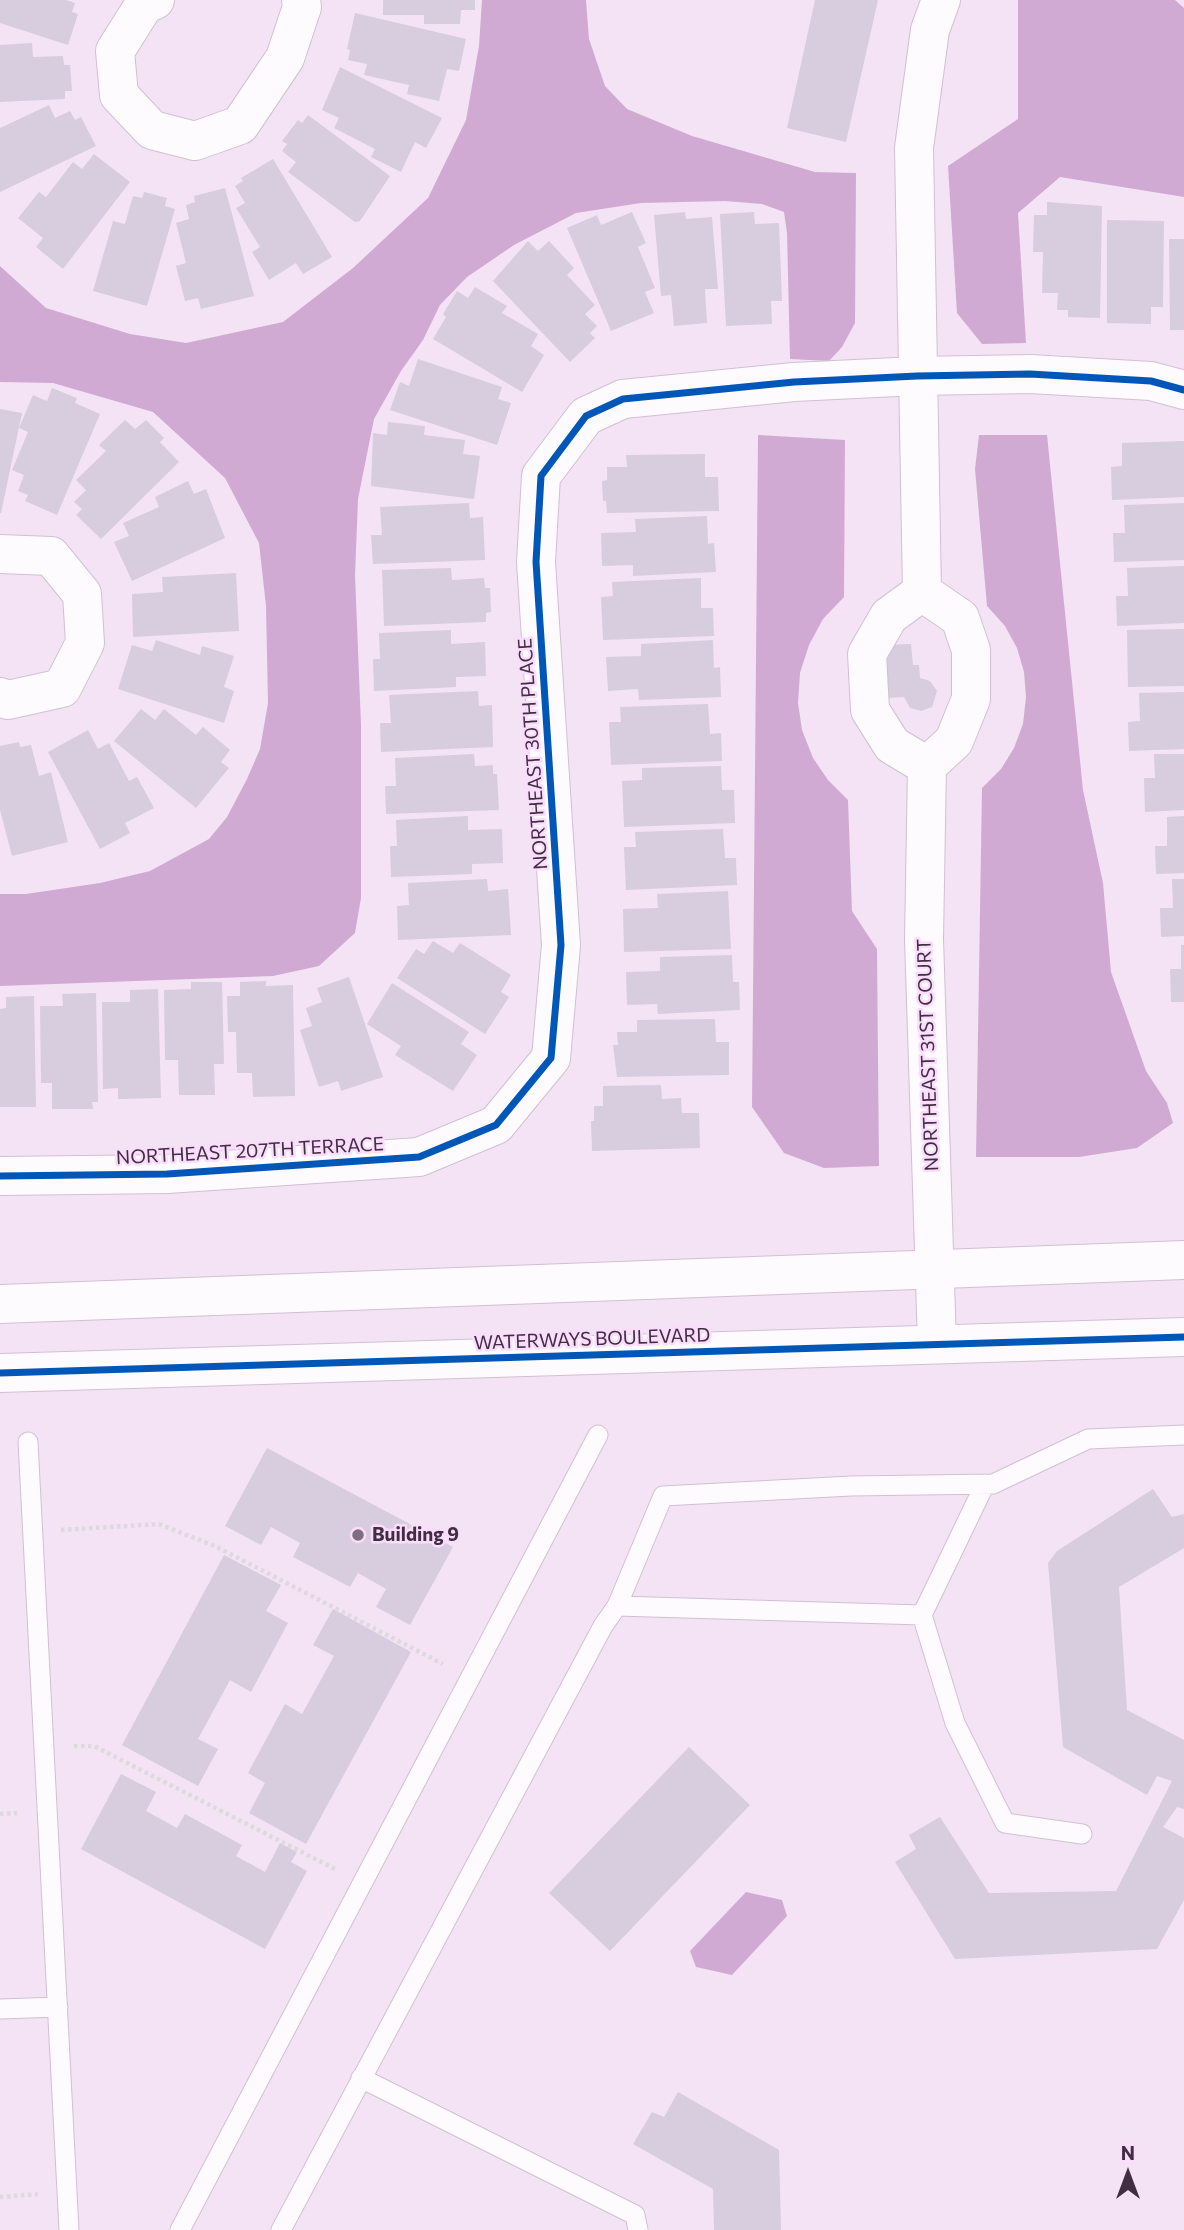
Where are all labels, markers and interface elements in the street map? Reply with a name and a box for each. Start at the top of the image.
street label: NORTHEAST 30TH PLACE [514,637,552,871]
street label: NORTHEAST 31ST COURT [913,938,943,1172]
street label: NORTHEAST 207TH TERRACE [115,1133,385,1169]
street label: WATERWAYS BOULEVARD [473,1323,711,1355]
place label: Building 9 [372,1524,459,1546]
marker: Building 9 [350,1527,366,1543]
north arrow [1093,2139,1163,2209]
text: N [1121,2141,1135,2164]

